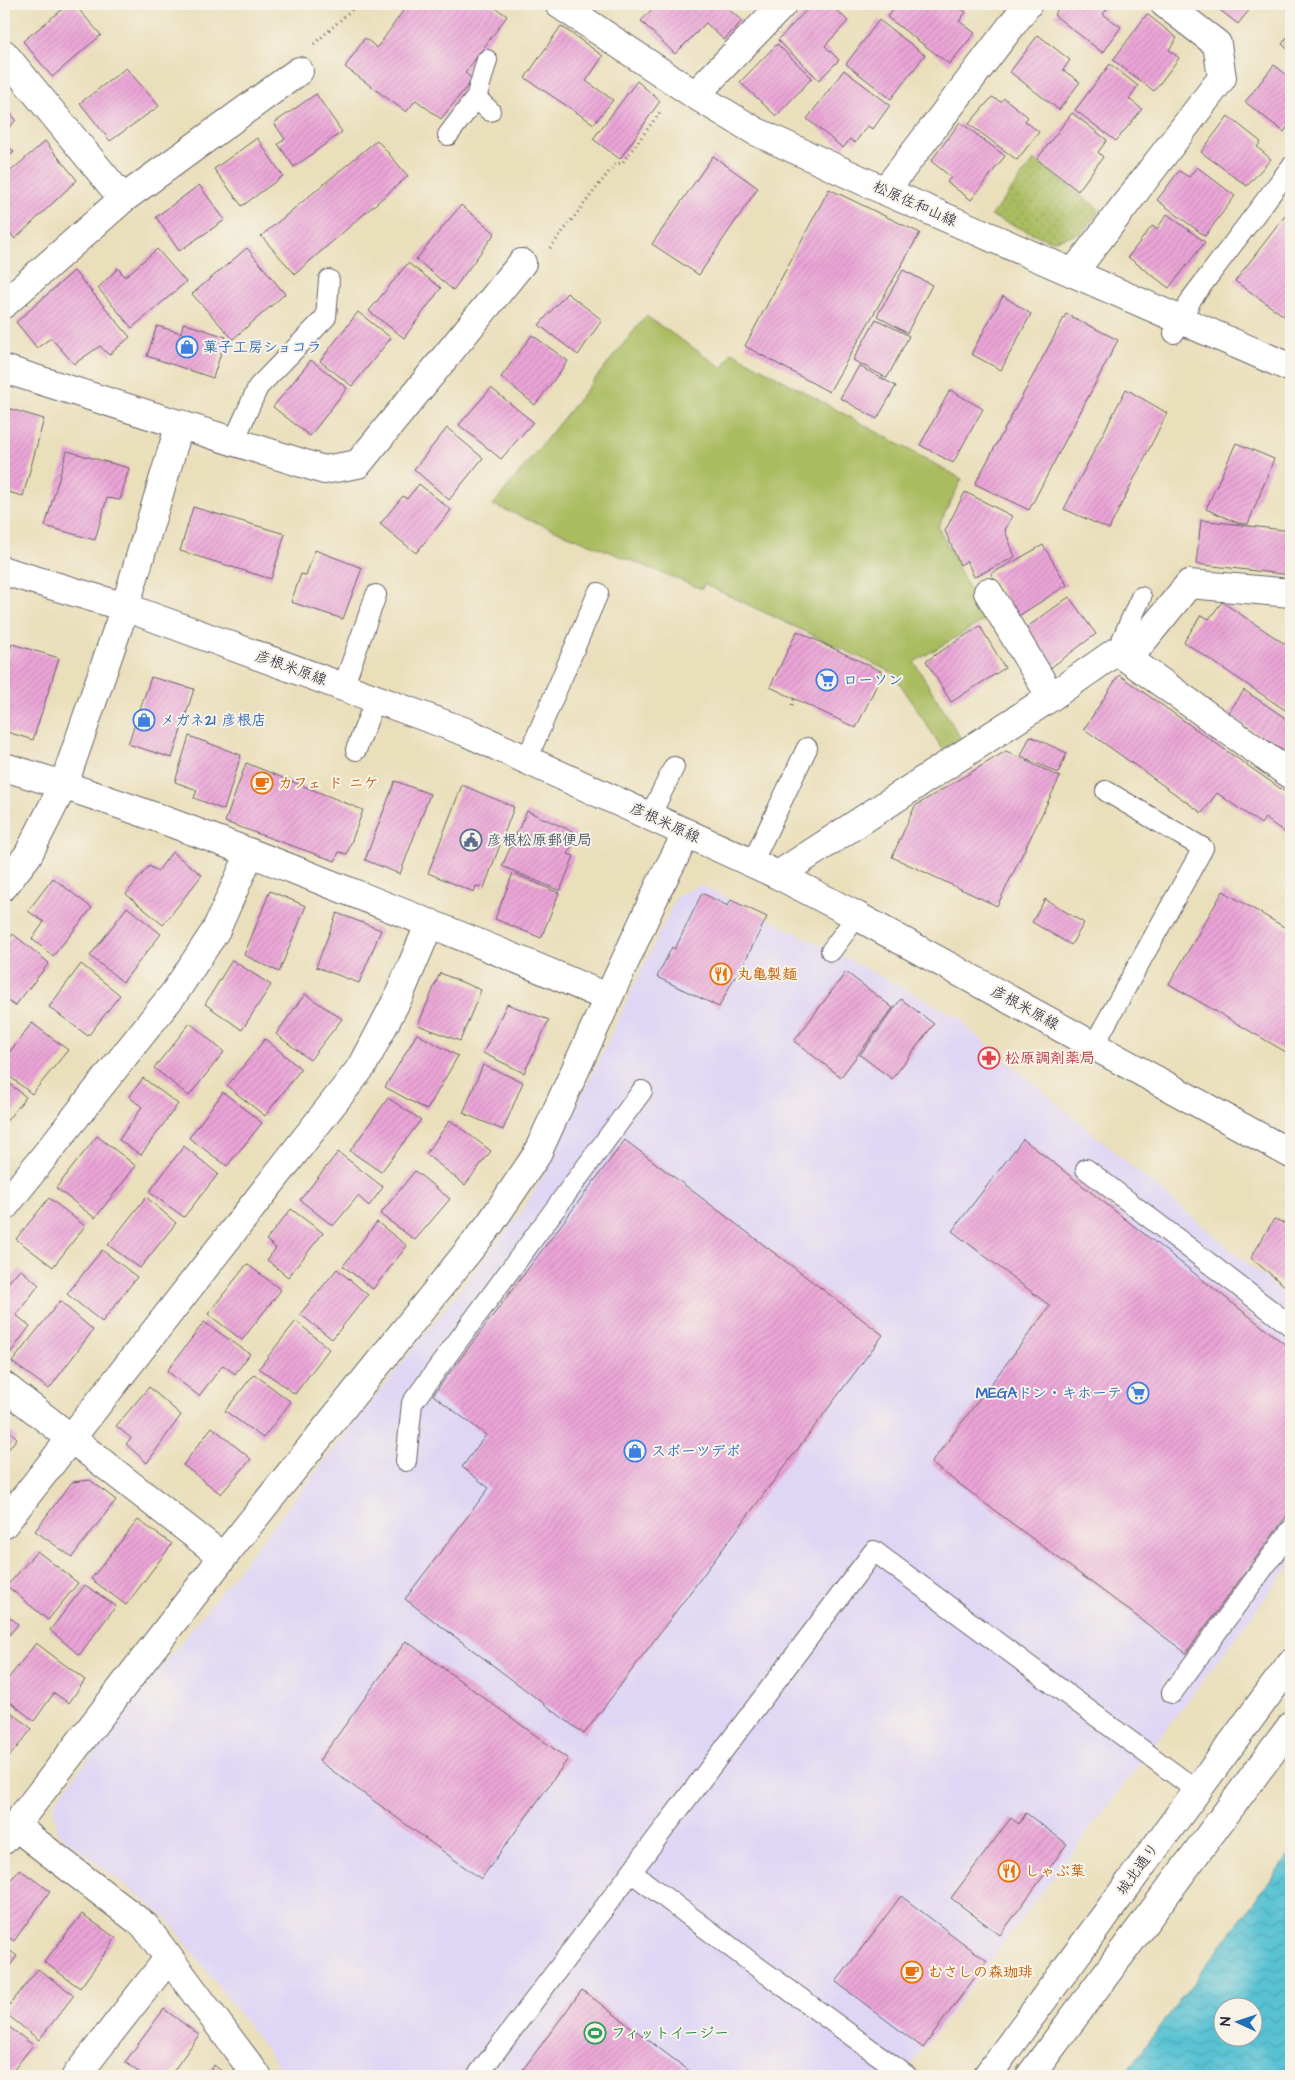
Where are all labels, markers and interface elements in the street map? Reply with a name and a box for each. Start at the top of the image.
street label: 松原佐和山線 [870,176,960,232]
shop icon: 菓子工房ショコラ [175,335,199,359]
place label: 菓子工房ショコラ [203,337,322,358]
street label: 彦根米原線 [252,645,330,691]
supermarket icon: ローソン [815,668,839,692]
place label: ローソン [843,670,903,691]
shop icon: メガネ21 彦根店 [132,708,156,732]
place label: メガネ21 彦根店 [160,710,267,731]
cafe icon: カフェ ド ニケ [250,771,274,795]
place label: カフェ ド ニケ [278,773,379,794]
street label: 彦根米原線 [627,798,703,848]
public building icon: 彦根松原郵便局 [459,828,483,852]
place label: 彦根松原郵便局 [487,830,592,851]
restaurant icon: 丸亀製麺 [709,962,733,986]
place label: 丸亀製麺 [737,964,797,985]
street label: 彦根米原線 [987,981,1063,1035]
pharmacy icon: 松原調剤薬局 [977,1046,1001,1070]
place label: 松原調剤薬局 [1005,1048,1095,1069]
supermarket icon: MEGAドン・キホーテ [1126,1381,1150,1405]
place label: MEGAドン・キホーテ [976,1383,1122,1404]
shop icon: スポーツデポ [623,1439,647,1463]
place label: スポーツデポ [651,1441,741,1462]
street label: 城北通り [1112,1839,1164,1899]
restaurant icon: しゃぶ葉 [997,1859,1021,1883]
place label: しゃぶ葉 [1025,1861,1085,1882]
cafe icon: むさしの森珈琲 [900,1960,924,1984]
place label: むさしの森珈琲 [928,1962,1033,1983]
north arrow [1212,1998,1262,2048]
text: N [1216,2016,1236,2026]
sports icon: フィットイージー [583,2021,607,2045]
place label: フィットイージー [611,2023,729,2044]

